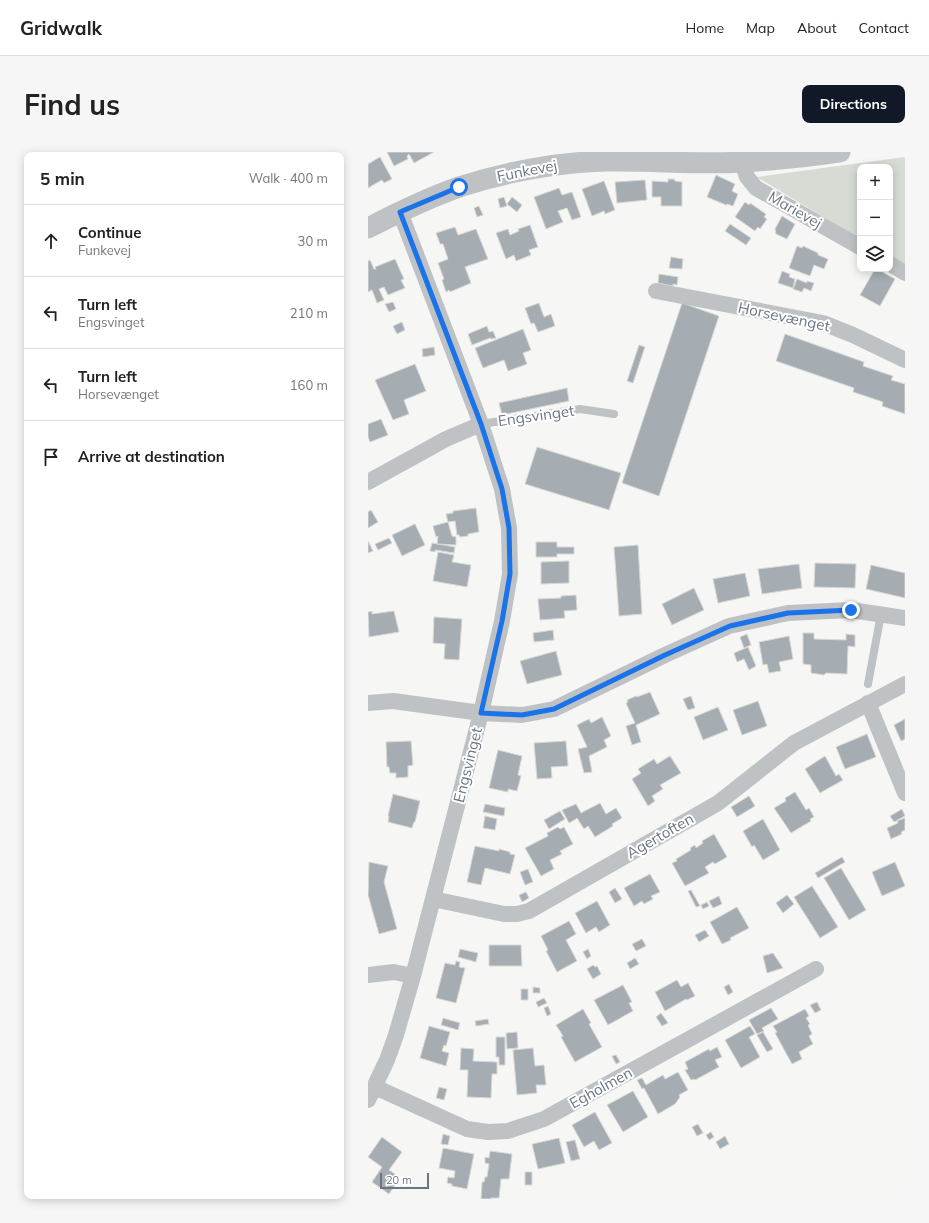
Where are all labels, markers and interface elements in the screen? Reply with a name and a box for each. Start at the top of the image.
text: Gridwalk [20,16,102,40]
text: Home [685,19,724,37]
text: Map [746,19,775,37]
text: About [797,19,837,37]
text: Contact [859,19,909,37]
button: Directions [802,85,905,123]
text: Find us [24,87,120,122]
street label: Funkevej [495,155,559,186]
map controls [857,164,893,272]
button: + [857,164,893,200]
text: 5 min [40,168,85,189]
text: Walk · 400 m [249,170,328,186]
route start [450,178,468,196]
street label: Marievej [765,187,825,232]
button: − [857,200,893,236]
text: Continue [78,223,141,242]
icon: ahead [40,230,62,252]
text: 30 m [298,233,328,249]
button: layers [857,236,893,272]
text: Funkevej [78,242,131,258]
text: Turn left [78,295,137,314]
street label: Horsevænget [737,298,832,335]
icon: left [40,302,62,324]
text: 210 m [290,305,328,321]
text: Engsvinget [78,314,145,330]
text: Turn left [78,367,137,386]
icon: left [40,374,62,396]
text: 160 m [290,377,328,393]
text: Horsevænget [78,386,159,402]
street label: Engsvinget [497,401,575,430]
icon: arrive [40,446,62,468]
text: Arrive at destination [78,447,225,466]
route end [842,601,860,619]
street label: Engsvinget [449,725,486,804]
street label: Agertoften [623,809,697,862]
street label: Egholmen [566,1063,635,1113]
scale bar [380,1171,429,1190]
text: 20 m [386,1173,412,1187]

